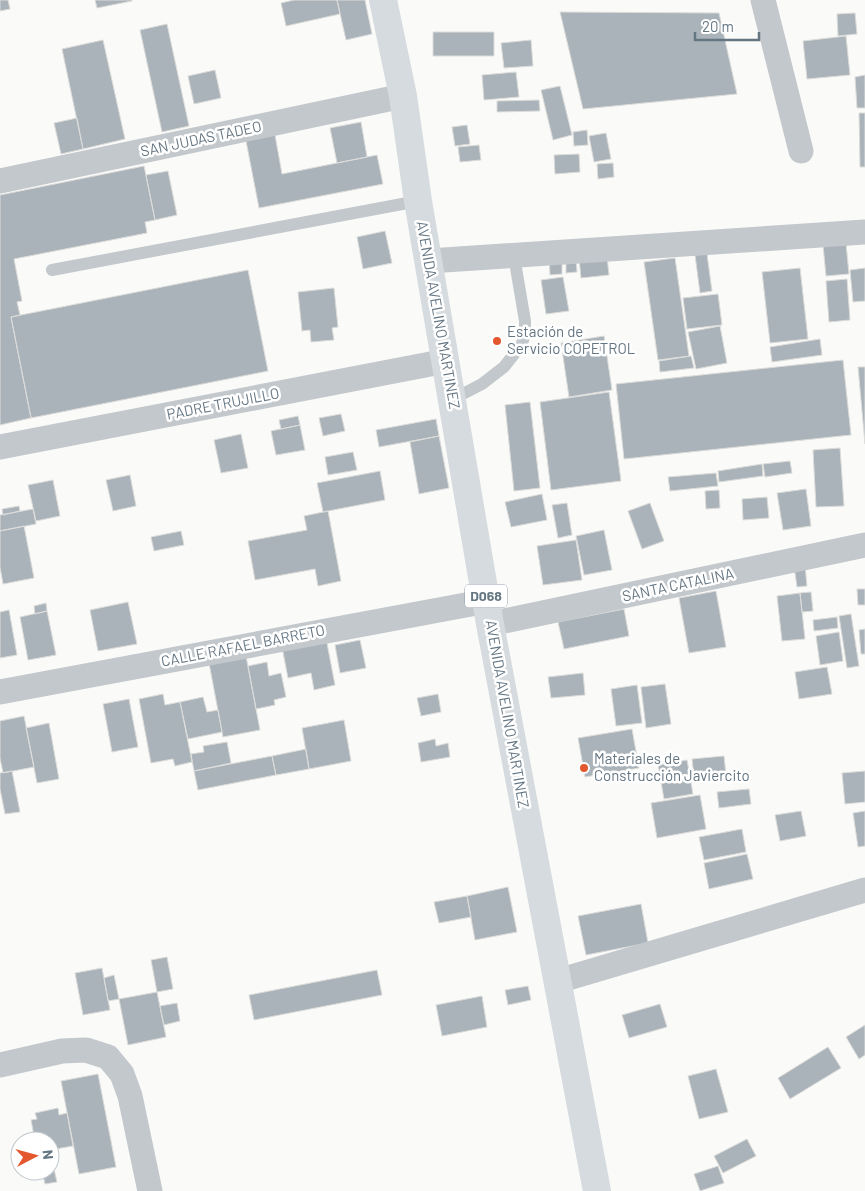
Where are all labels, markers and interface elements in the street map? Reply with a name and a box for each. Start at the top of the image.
scale bar [695,10,759,42]
text: 20 m [702,17,734,35]
street label: SAN JUDAS TADEO [139,116,263,160]
street label: AVENIDA AVELINO MARTINEZ [414,219,464,410]
place label: Estación de Servicio COPETROL [507,322,635,357]
marker: Estación de Servicio COPETROL [491,335,503,347]
street label: PADRE TRUJILLO [165,383,281,423]
street label: SANTA CATALINA [620,563,735,605]
road number: D068 [465,584,507,608]
street label: AVENIDA AVELINO MARTINEZ [483,618,533,809]
street label: CALLE RAFAEL BARRETO [159,620,326,670]
place label: Materiales de Construcción Javiercito [594,749,750,784]
marker: Materiales de Construcción Javiercito [578,762,590,774]
north arrow [10,1131,60,1181]
text: N [39,1149,57,1160]

